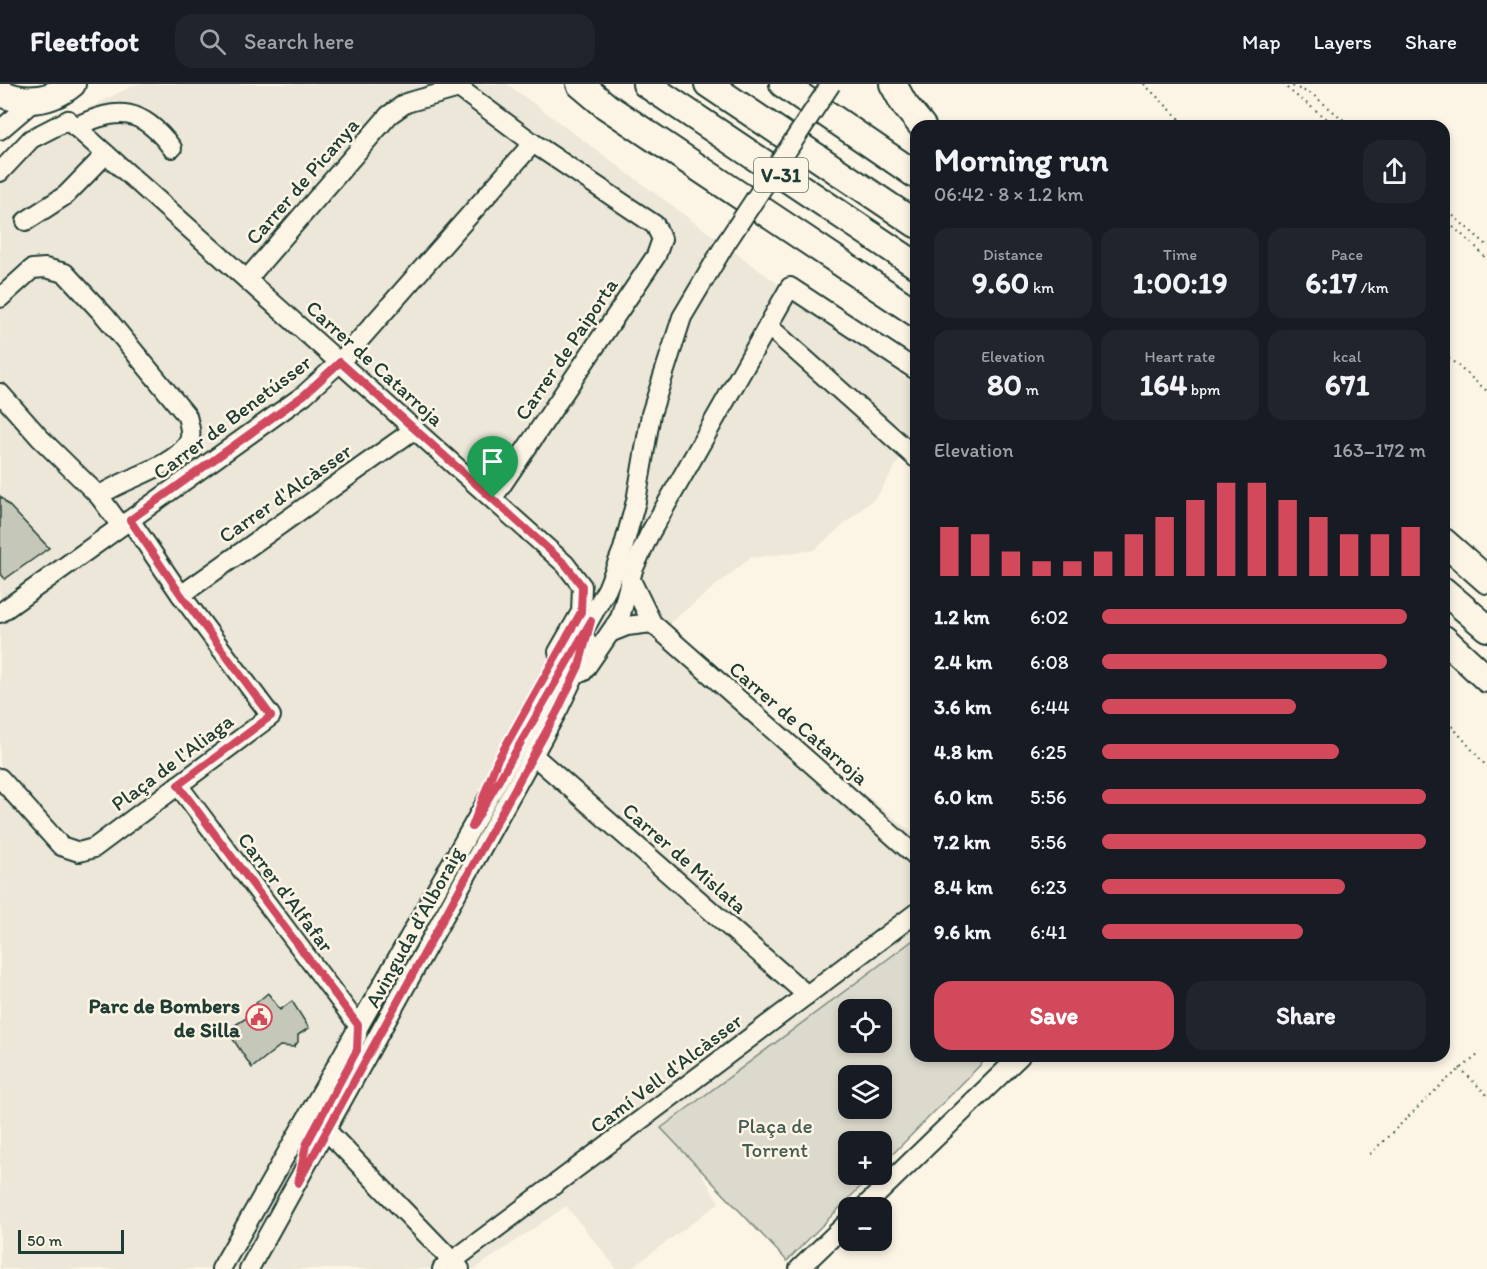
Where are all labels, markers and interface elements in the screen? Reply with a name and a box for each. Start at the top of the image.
search box [175,14,595,68]
text: Fleetfoot [30,24,139,58]
icon: search [196,25,229,58]
text: Search here [244,28,354,55]
text: Map [1242,29,1281,54]
text: Layers [1314,29,1372,54]
text: Share [1405,29,1457,54]
street label: Carrer de Picanya [240,112,364,250]
text: Morning run [934,140,1109,179]
button: share [1363,140,1426,203]
road number: V-31 [754,158,808,192]
text: 06:42 · 8 × 1.2 km [934,182,1084,206]
text: Distance [983,245,1043,264]
text: Time [1163,245,1197,264]
text: Pace [1331,245,1363,264]
text: 9.60 [972,264,1029,301]
text: 1:00:19 [1132,264,1228,301]
text: 6:17 [1305,264,1357,301]
street label: Carrer de Paiporta [509,273,623,425]
text: km [1029,278,1054,297]
text: /km [1357,278,1389,297]
street label: Carrer de Catarroja [301,295,449,431]
text: Elevation [981,347,1045,366]
text: Heart rate [1145,347,1215,366]
text: kcal [1333,347,1361,366]
street label: Carrer de Benetússer [148,349,317,485]
text: 80 [987,366,1022,403]
text: 164 [1139,366,1187,403]
text: 671 [1325,366,1369,403]
text: m [1022,380,1039,399]
text: bpm [1187,380,1221,399]
pin [467,436,518,498]
street label: Carrer d'Alcàsser [214,438,357,548]
text: Elevation [934,438,1013,462]
text: 163–172 m [1333,438,1426,462]
icon: arrive [476,445,509,478]
text: 1.2 km [934,605,990,629]
text: 6:02 [1030,605,1068,629]
text: 2.4 km [934,650,992,674]
text: 6:08 [1030,650,1069,674]
street label: Carrer de Catarroja [724,656,874,790]
text: 3.6 km [934,695,991,719]
text: 6:44 [1030,695,1070,719]
street label: Plaça de l'Aliaga [106,708,238,816]
text: 4.8 km [934,740,993,764]
text: 6:25 [1030,740,1067,764]
text: 6.0 km [934,785,993,809]
text: 5:56 [1030,785,1066,809]
street label: Carrer de Mislata [618,797,752,919]
street label: Carrer d'Alfafar [233,827,339,957]
text: 7.2 km [934,830,990,854]
text: 5:56 [1030,830,1066,854]
street label: Avinguda d’Alboraig [360,842,469,1012]
text: 8.4 km [934,875,993,899]
text: 6:23 [1030,875,1067,899]
text: 9.6 km [934,920,991,944]
text: 6:41 [1030,920,1067,944]
button: Save [934,981,1174,1050]
button: Share [1186,981,1426,1050]
place label: Parc de Bombers de Silla [88,993,241,1042]
map controls [838,999,892,1251]
button: locate [838,999,892,1053]
public building icon: Parc de Bombers de Silla [244,1002,274,1032]
street label: Camí Vell d'Alcàsser [585,1007,747,1138]
button: layers [838,1065,892,1119]
park label: Plaça de Torrent [737,1113,813,1162]
button: + [838,1131,892,1185]
button: − [838,1197,892,1251]
scale bar [18,1227,124,1254]
text: 50 m [27,1231,62,1250]

